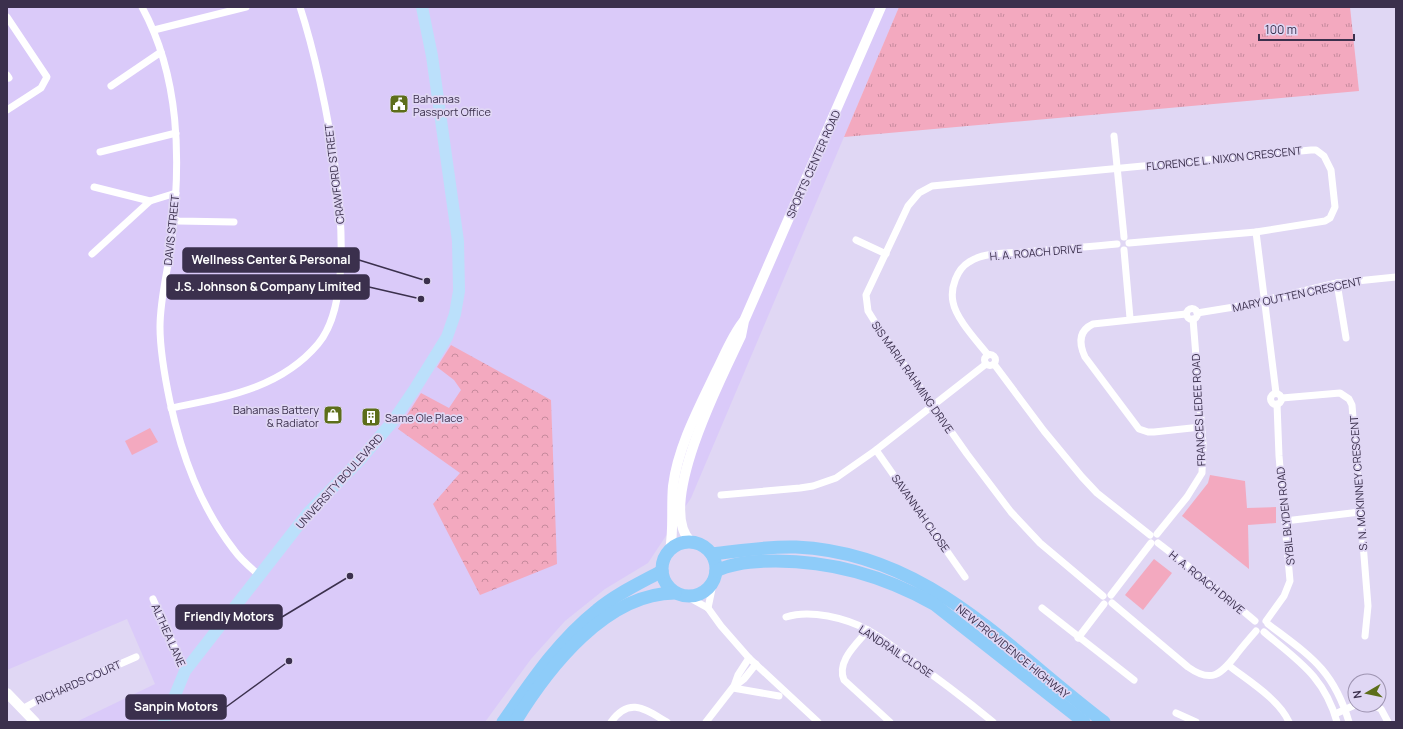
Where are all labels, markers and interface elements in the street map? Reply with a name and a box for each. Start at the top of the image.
scale bar [1259,16,1354,42]
text: 100 m [1265,21,1297,38]
place label: Bahamas Passport Office [413,91,492,119]
public building icon: Bahamas Passport Office [388,93,410,115]
street label: SPORTS CENTER ROAD [782,108,844,220]
street label: CRAWFORD STREET [320,123,348,225]
street label: FLORENCE L. NIXON CRESCENT [1145,142,1303,174]
street label: DAVIS STREET [160,194,182,266]
street label: H. A. ROACH DRIVE [989,240,1083,264]
callout: Wellness Center & Personal [183,248,359,272]
text: Wellness Center & Personal [191,251,351,268]
street label: MARY OUTTEN CRESCENT [1231,273,1364,315]
callout: J.S. Johnson & Company Limited [167,275,369,299]
text: J.S. Johnson & Company Limited [175,278,361,295]
street label: SIS MARIA RAHMING DRIVE [868,318,958,436]
street label: FRANCES LEDEE ROAD [1188,353,1208,467]
place label: Bahamas Battery & Radiator [233,402,319,430]
shop icon: Bahamas Battery & Radiator [322,404,344,426]
building icon: Same Ole Place [360,406,382,428]
place label: Same Ole Place [385,410,463,425]
street label: S. N. MCKINNEY CRESCENT [1346,415,1370,551]
street label: UNIVERSITY BOULEVARD [292,430,386,532]
street label: SYBIL BLYDEN ROAD [1272,466,1298,566]
street label: SAVANNAH CLOSE [889,471,953,555]
street label: H. A. ROACH DRIVE [1166,547,1248,617]
street label: ALTHEA LANE [148,601,190,669]
street label: NEW PROVIDENCE HIGHWAY [953,601,1073,702]
callout: Friendly Motors [176,605,282,629]
text: Friendly Motors [184,608,274,625]
street label: LANDRAIL CLOSE [856,621,936,681]
street label: RICHARDS COURT [33,656,124,708]
north arrow [1347,673,1387,713]
text: N [1349,689,1365,700]
callout: Sanpin Motors [126,695,226,719]
text: Sanpin Motors [134,698,218,715]

